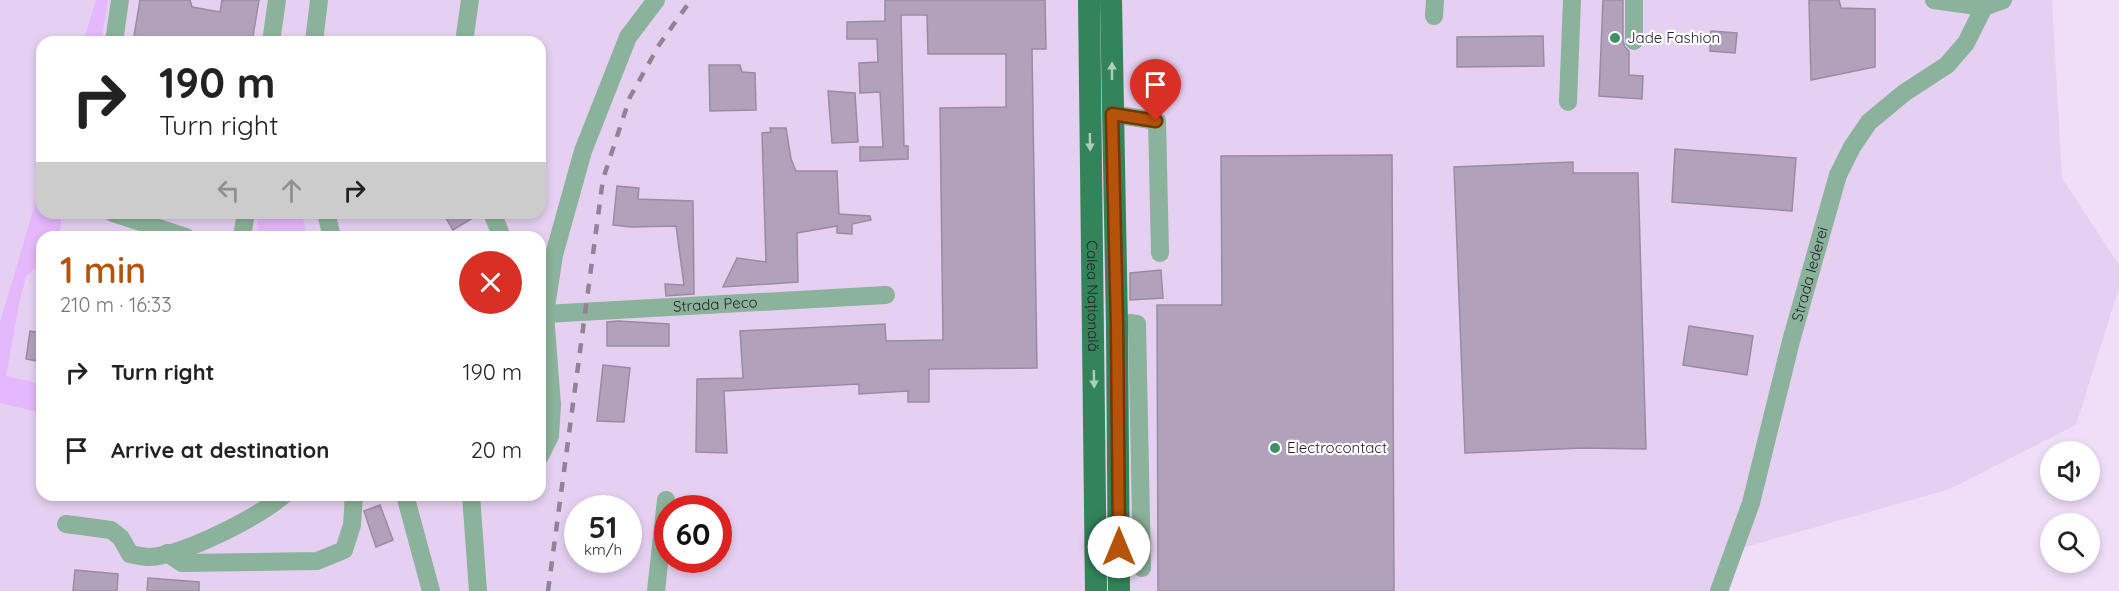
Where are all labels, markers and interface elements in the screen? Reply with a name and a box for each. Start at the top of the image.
place label: Jade Fashion [1627,28,1720,47]
marker: Jade Fashion [1608,31,1622,45]
text: 190 m [159,56,275,109]
pin [1130,59,1181,121]
icon: right [60,60,138,138]
one-way arrow [1107,61,1117,80]
icon: arrive [1139,68,1172,101]
text: Turn right [159,108,278,142]
one-way arrow [1086,133,1095,152]
icon: left [212,174,245,207]
icon: ahead [275,174,308,207]
icon: right [338,174,371,207]
street label: Strada Iederei [1787,224,1832,323]
street label: Calea Națională [1083,240,1103,352]
text: 1 min [60,247,146,292]
button: close [459,251,522,314]
text: 210 m · 16:33 [60,292,172,317]
street label: Strada Peco [672,292,758,316]
icon: right [60,356,93,389]
text: Turn right [111,358,215,386]
text: 190 m [462,358,522,386]
one-way arrow [1089,370,1099,389]
icon: arrive [60,434,93,467]
text: Arrive at destination [111,436,329,464]
text: 20 m [471,436,522,464]
place label: Electrocontact [1287,438,1387,457]
marker: Electrocontact [1268,441,1282,455]
map controls [2040,441,2100,573]
button: sound [2040,441,2100,501]
speed limit sign: 60 [654,495,732,573]
text: 51 [589,508,617,546]
button: search [2040,513,2100,573]
position arrow [1087,515,1151,579]
text: km/h [584,540,622,559]

